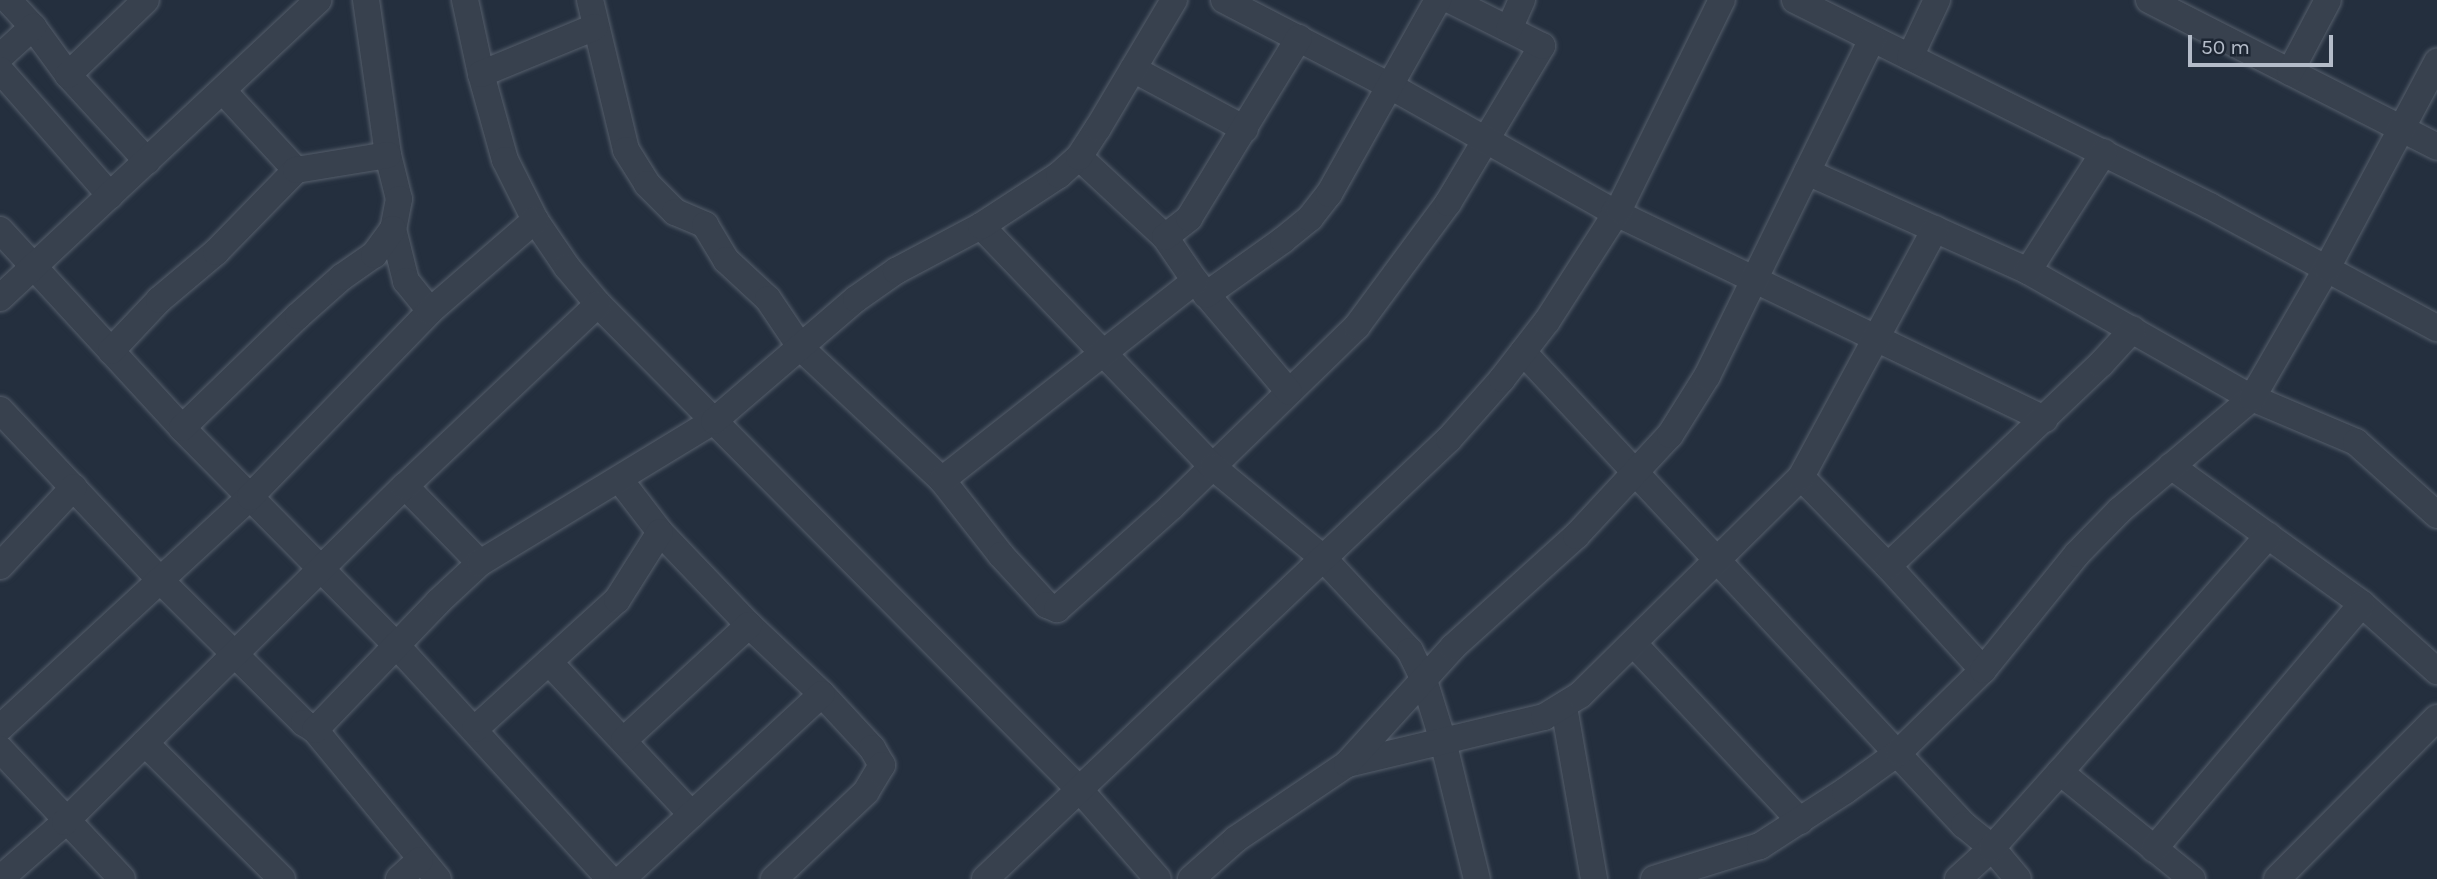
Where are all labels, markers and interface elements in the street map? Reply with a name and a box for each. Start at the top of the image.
scale bar [2192,21,2337,65]
text: 50 m [2201,35,2250,59]

